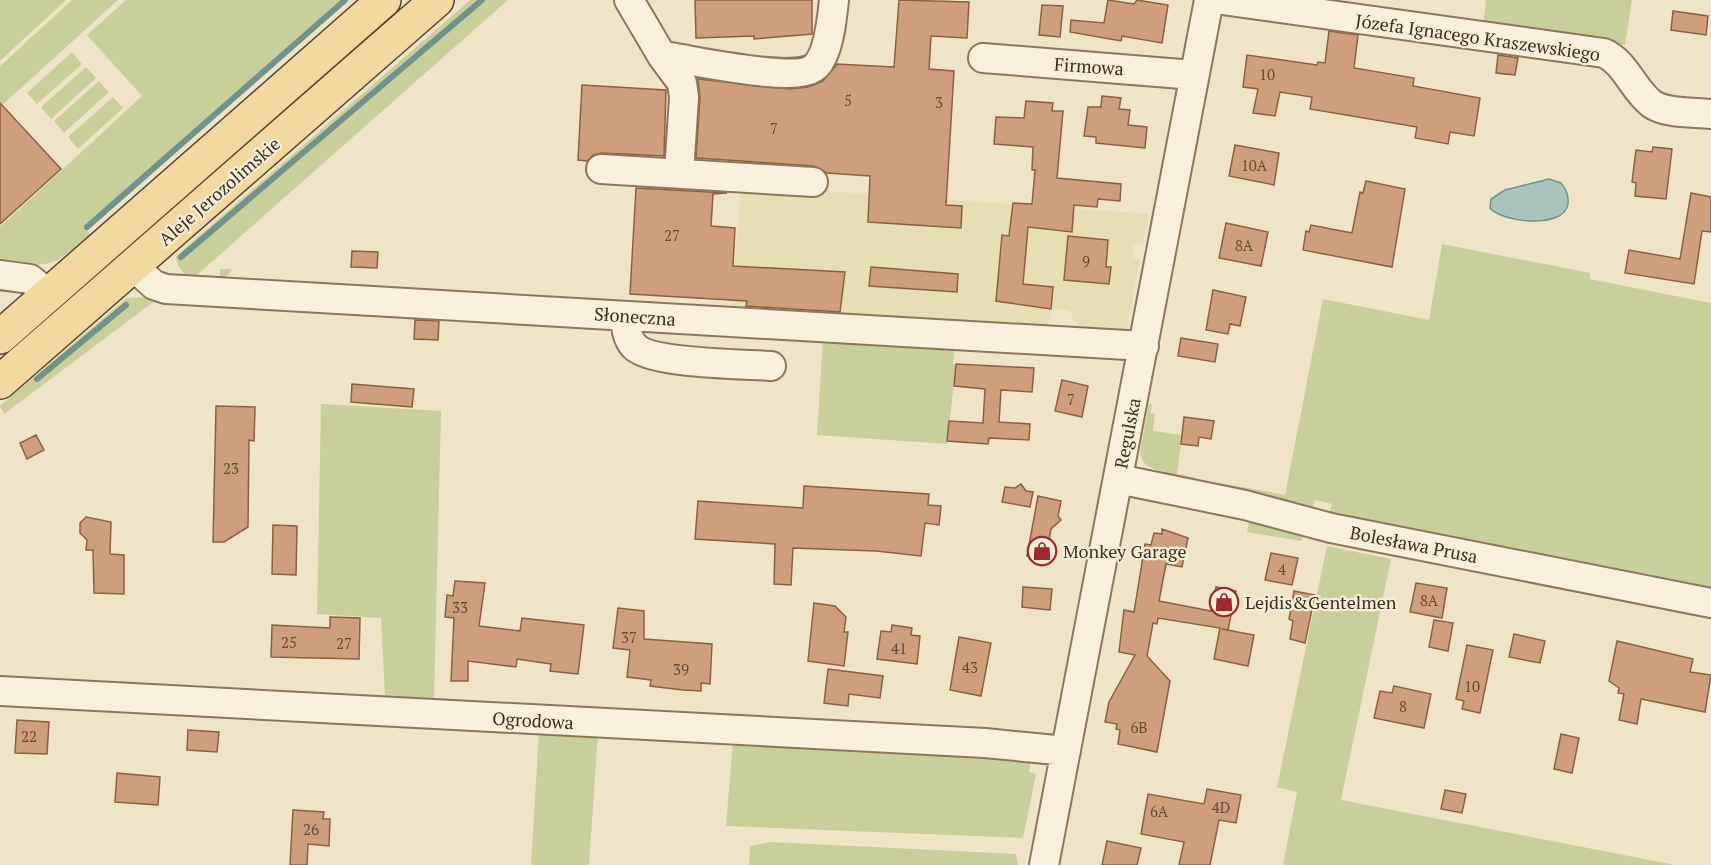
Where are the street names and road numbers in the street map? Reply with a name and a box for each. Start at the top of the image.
street label: Józefa Ignacego Kraszewskiego [1354,8,1602,66]
street label: Firmowa [1053,52,1125,80]
street label: Aleje Jerozolimskie [153,132,285,250]
street label: Słoneczna [593,301,677,331]
street label: Regulska [1108,396,1146,470]
street label: Bolesława Prusa [1348,520,1480,568]
street label: Ogrodowa [492,706,574,734]

